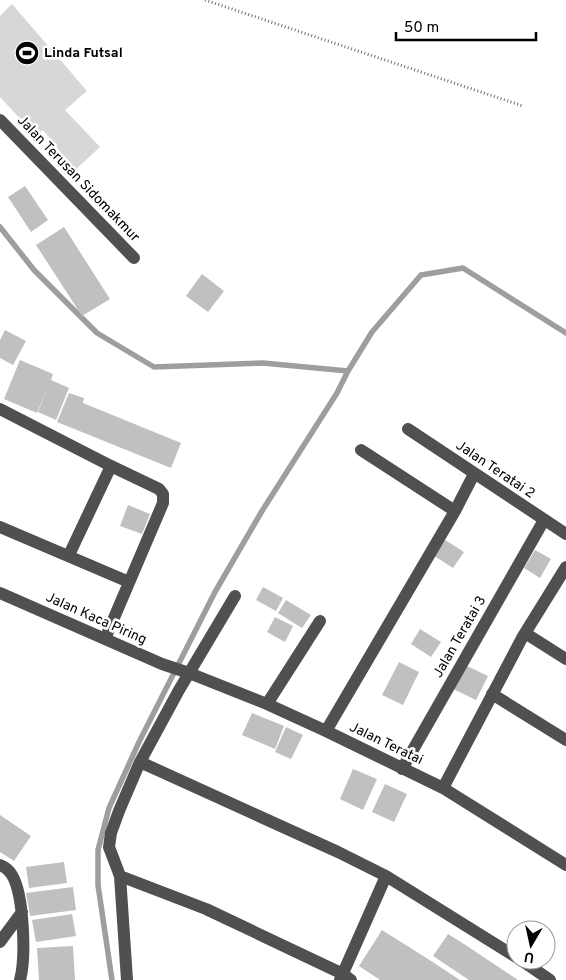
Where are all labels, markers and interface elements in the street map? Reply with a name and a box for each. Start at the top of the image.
scale bar [396,10,536,42]
text: 50 m [404,19,439,38]
sports icon: Linda Futsal [14,40,40,66]
place label: Linda Futsal [44,45,123,62]
street label: Jalan Terusan Sidomakmur [13,112,143,246]
street label: Jalan Teratai 2 [452,437,538,503]
street label: Jalan Kaca Piring [43,589,149,649]
street label: Jalan Teratai 3 [430,593,490,681]
street label: Jalan Teratai [346,719,426,769]
north arrow [506,920,556,970]
text: U [523,947,535,966]

